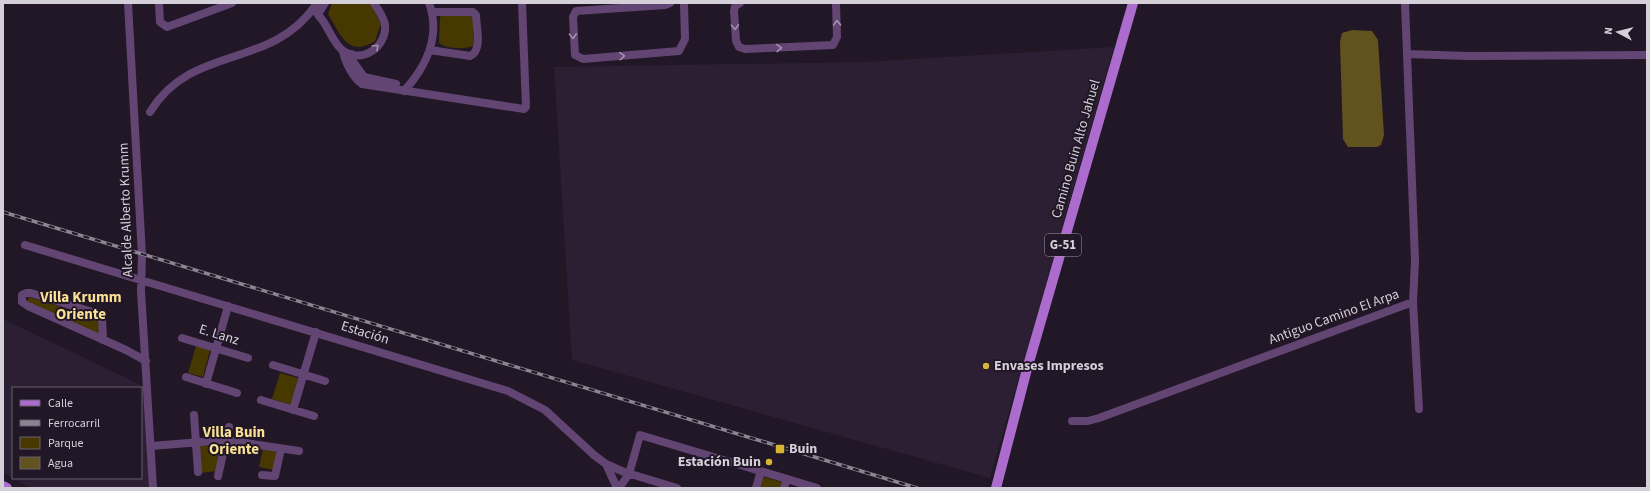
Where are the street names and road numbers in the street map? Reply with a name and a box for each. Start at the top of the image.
street label: Camino Buin Alto Jahuel [1047,77,1106,221]
street label: Alcalde Alberto Krumm [114,142,138,278]
road number: G-51 [1045,234,1081,256]
street label: Antiguo Camino El Arpa [1266,284,1402,350]
street label: Estación [338,316,392,350]
street label: E. Lanz [196,319,242,351]

